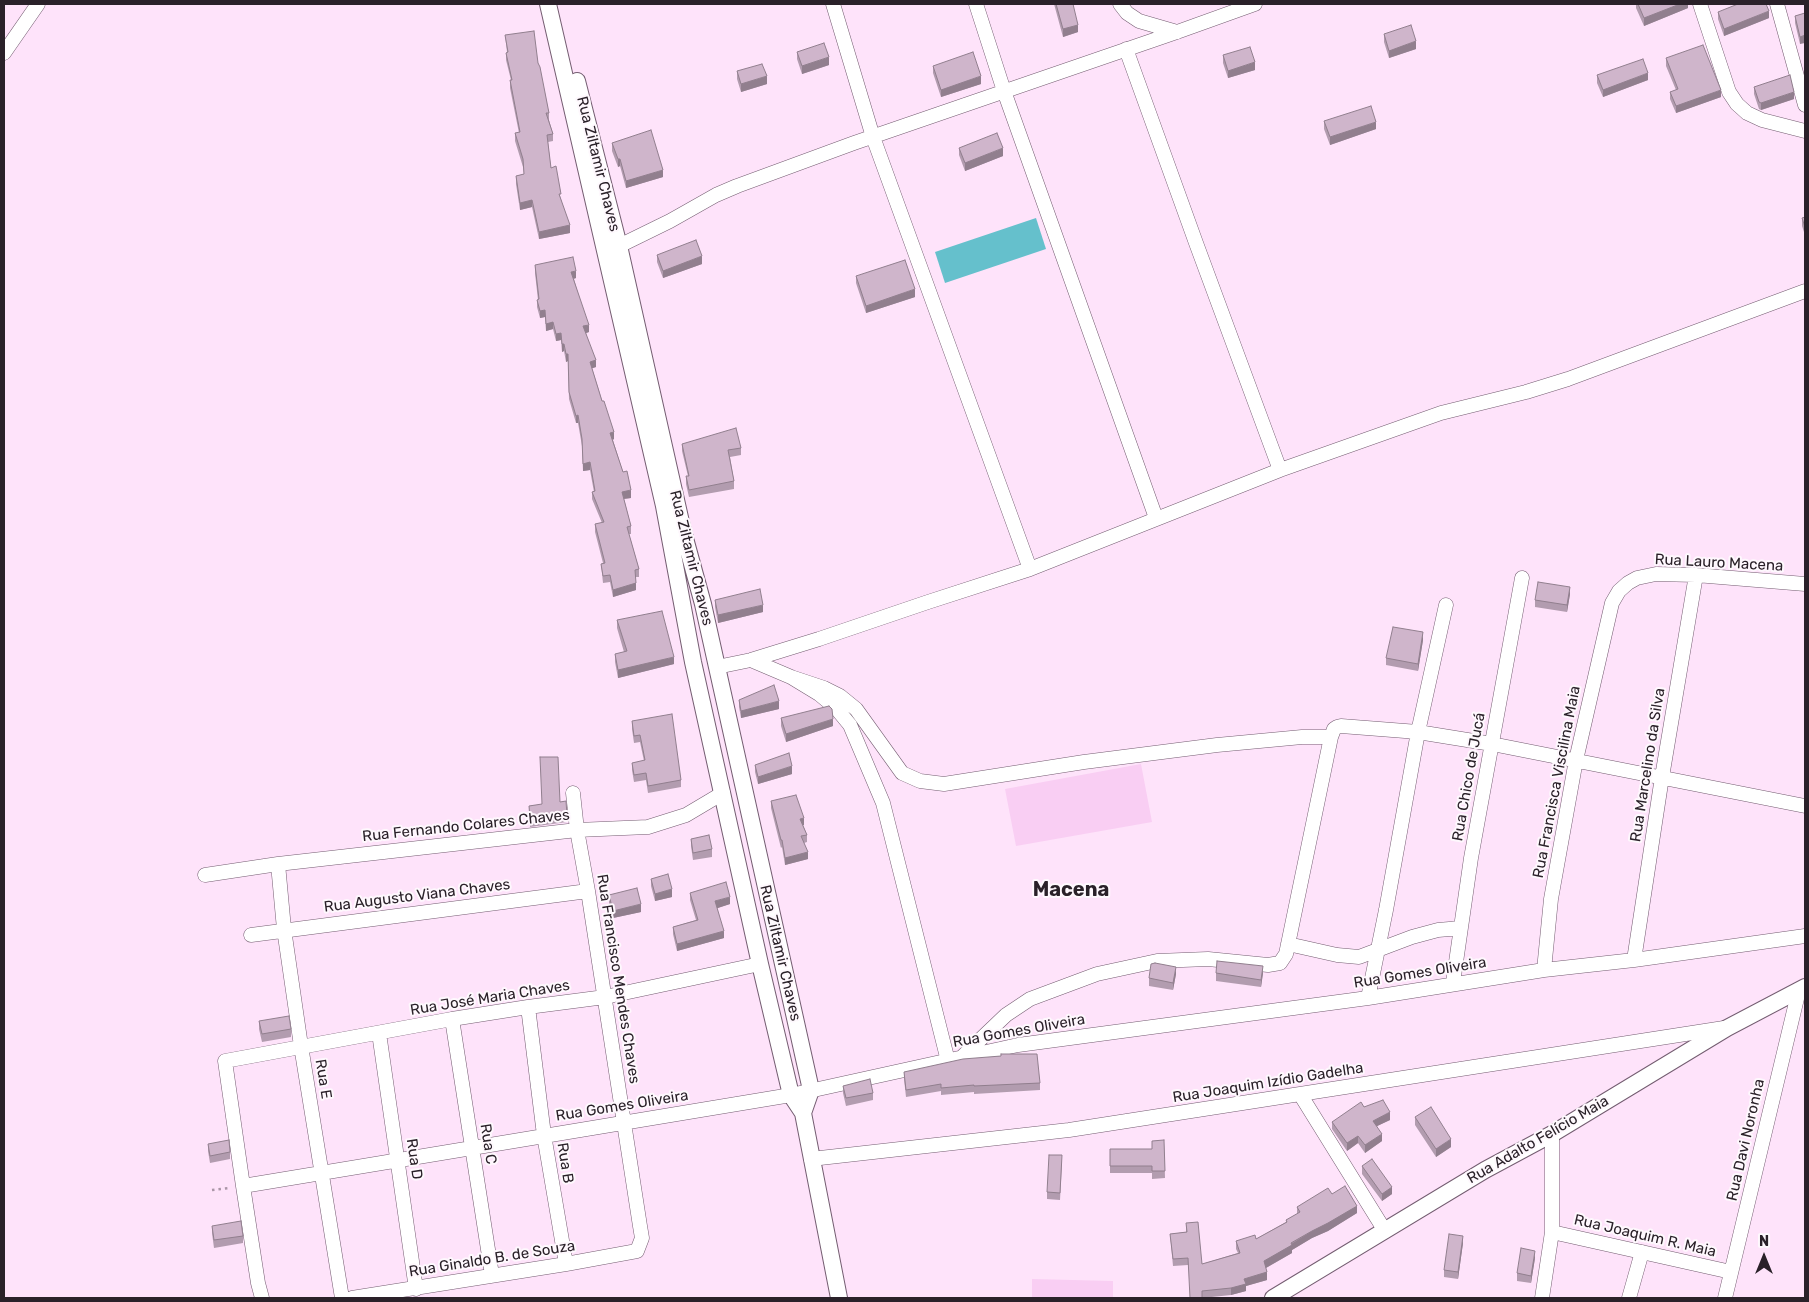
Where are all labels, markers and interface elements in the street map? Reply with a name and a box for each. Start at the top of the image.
street label: Rua Ziltamir Chaves [572,94,624,234]
street label: Rua Ziltamir Chaves [665,488,717,628]
street label: Rua Lauro Macena [1654,551,1784,575]
street label: Rua Francisca Viscilina Maia [1530,684,1584,880]
street label: Rua Marcelino da Silva [1627,687,1669,843]
street label: Rua Chico de Jucá [1449,711,1489,843]
street label: Rua Fernando Colares Chaves [361,806,571,846]
street label: Rua Francisco Mendes Chaves [593,873,643,1085]
street label: Rua Augusto Viana Chaves [323,876,511,916]
district label: Macena [1033,878,1109,902]
street label: Rua Ziltamir Chaves [756,883,804,1023]
street label: Rua Gomes Oliveira [1352,954,1488,992]
street label: Rua José Maria Chaves [409,976,571,1020]
street label: Rua Gomes Oliveira [951,1010,1087,1052]
street label: Rua E [311,1058,335,1100]
street label: Rua Joaquim Izídio Gadelha [1171,1059,1365,1107]
street label: Rua Davi Noronha [1723,1077,1769,1203]
street label: Rua Gomes Oliveira [554,1087,690,1125]
street label: Rua Adalto Felício Maia [1464,1092,1612,1188]
street label: Rua C [476,1122,500,1166]
street label: Rua D [402,1137,426,1181]
street label: Rua B [553,1141,577,1185]
street label: Rua Joaquim R. Maia [1572,1211,1718,1261]
north arrow [1739,1232,1789,1282]
text: N [1759,1233,1769,1250]
street label: Rua Ginaldo B. de Souza [408,1237,576,1281]

